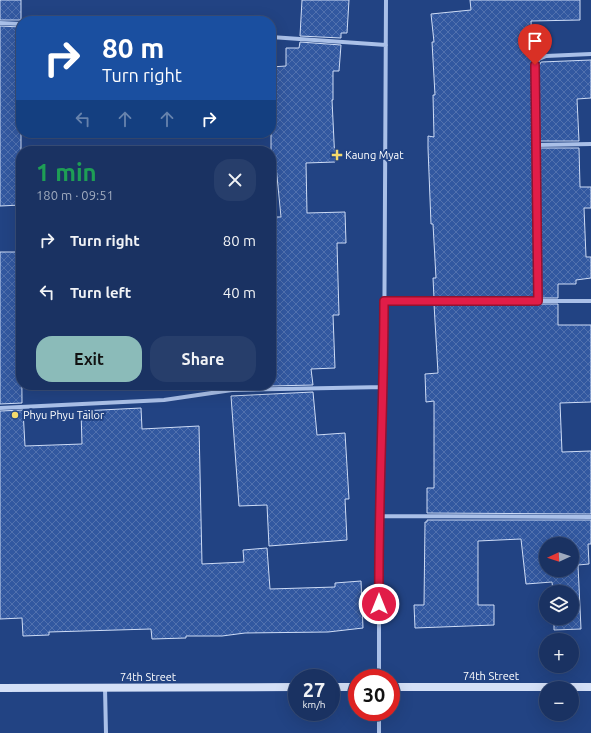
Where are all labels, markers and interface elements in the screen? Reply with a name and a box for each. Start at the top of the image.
pin [518,24,552,65]
icon: arrive [524,30,546,52]
icon: right [36,32,88,84]
text: 80 m [102,32,164,63]
text: Turn right [102,65,182,85]
icon: left [72,108,94,130]
icon: ahead [114,108,136,130]
icon: ahead [156,108,178,130]
icon: right [198,108,220,130]
place label: Kaung Myat [345,149,404,161]
marker: Kaung Myat [332,150,342,160]
text: 1 min [36,159,97,186]
button: close [214,159,256,201]
text: 180 m · 09:51 [36,188,114,202]
icon: right [36,229,58,251]
text: Turn right [70,232,140,249]
text: 80 m [223,232,256,249]
icon: left [36,281,58,303]
text: Turn left [70,284,131,301]
text: 40 m [223,284,256,301]
button: Exit [36,336,142,382]
button: Share [150,336,256,382]
place label: Phyu Phyu Tailor [23,409,105,421]
marker: Phyu Phyu Tailor [10,410,20,420]
north arrow [539,537,579,577]
map controls [539,537,579,721]
position arrow [358,583,400,625]
button: layers [539,585,579,625]
button: + [539,633,579,673]
speed limit sign: 30 [348,669,400,721]
street label: 74th Street [463,670,520,682]
street label: 74th Street [120,671,177,683]
text: 27 [303,678,325,701]
button: − [539,681,579,721]
text: km/h [302,699,326,710]

